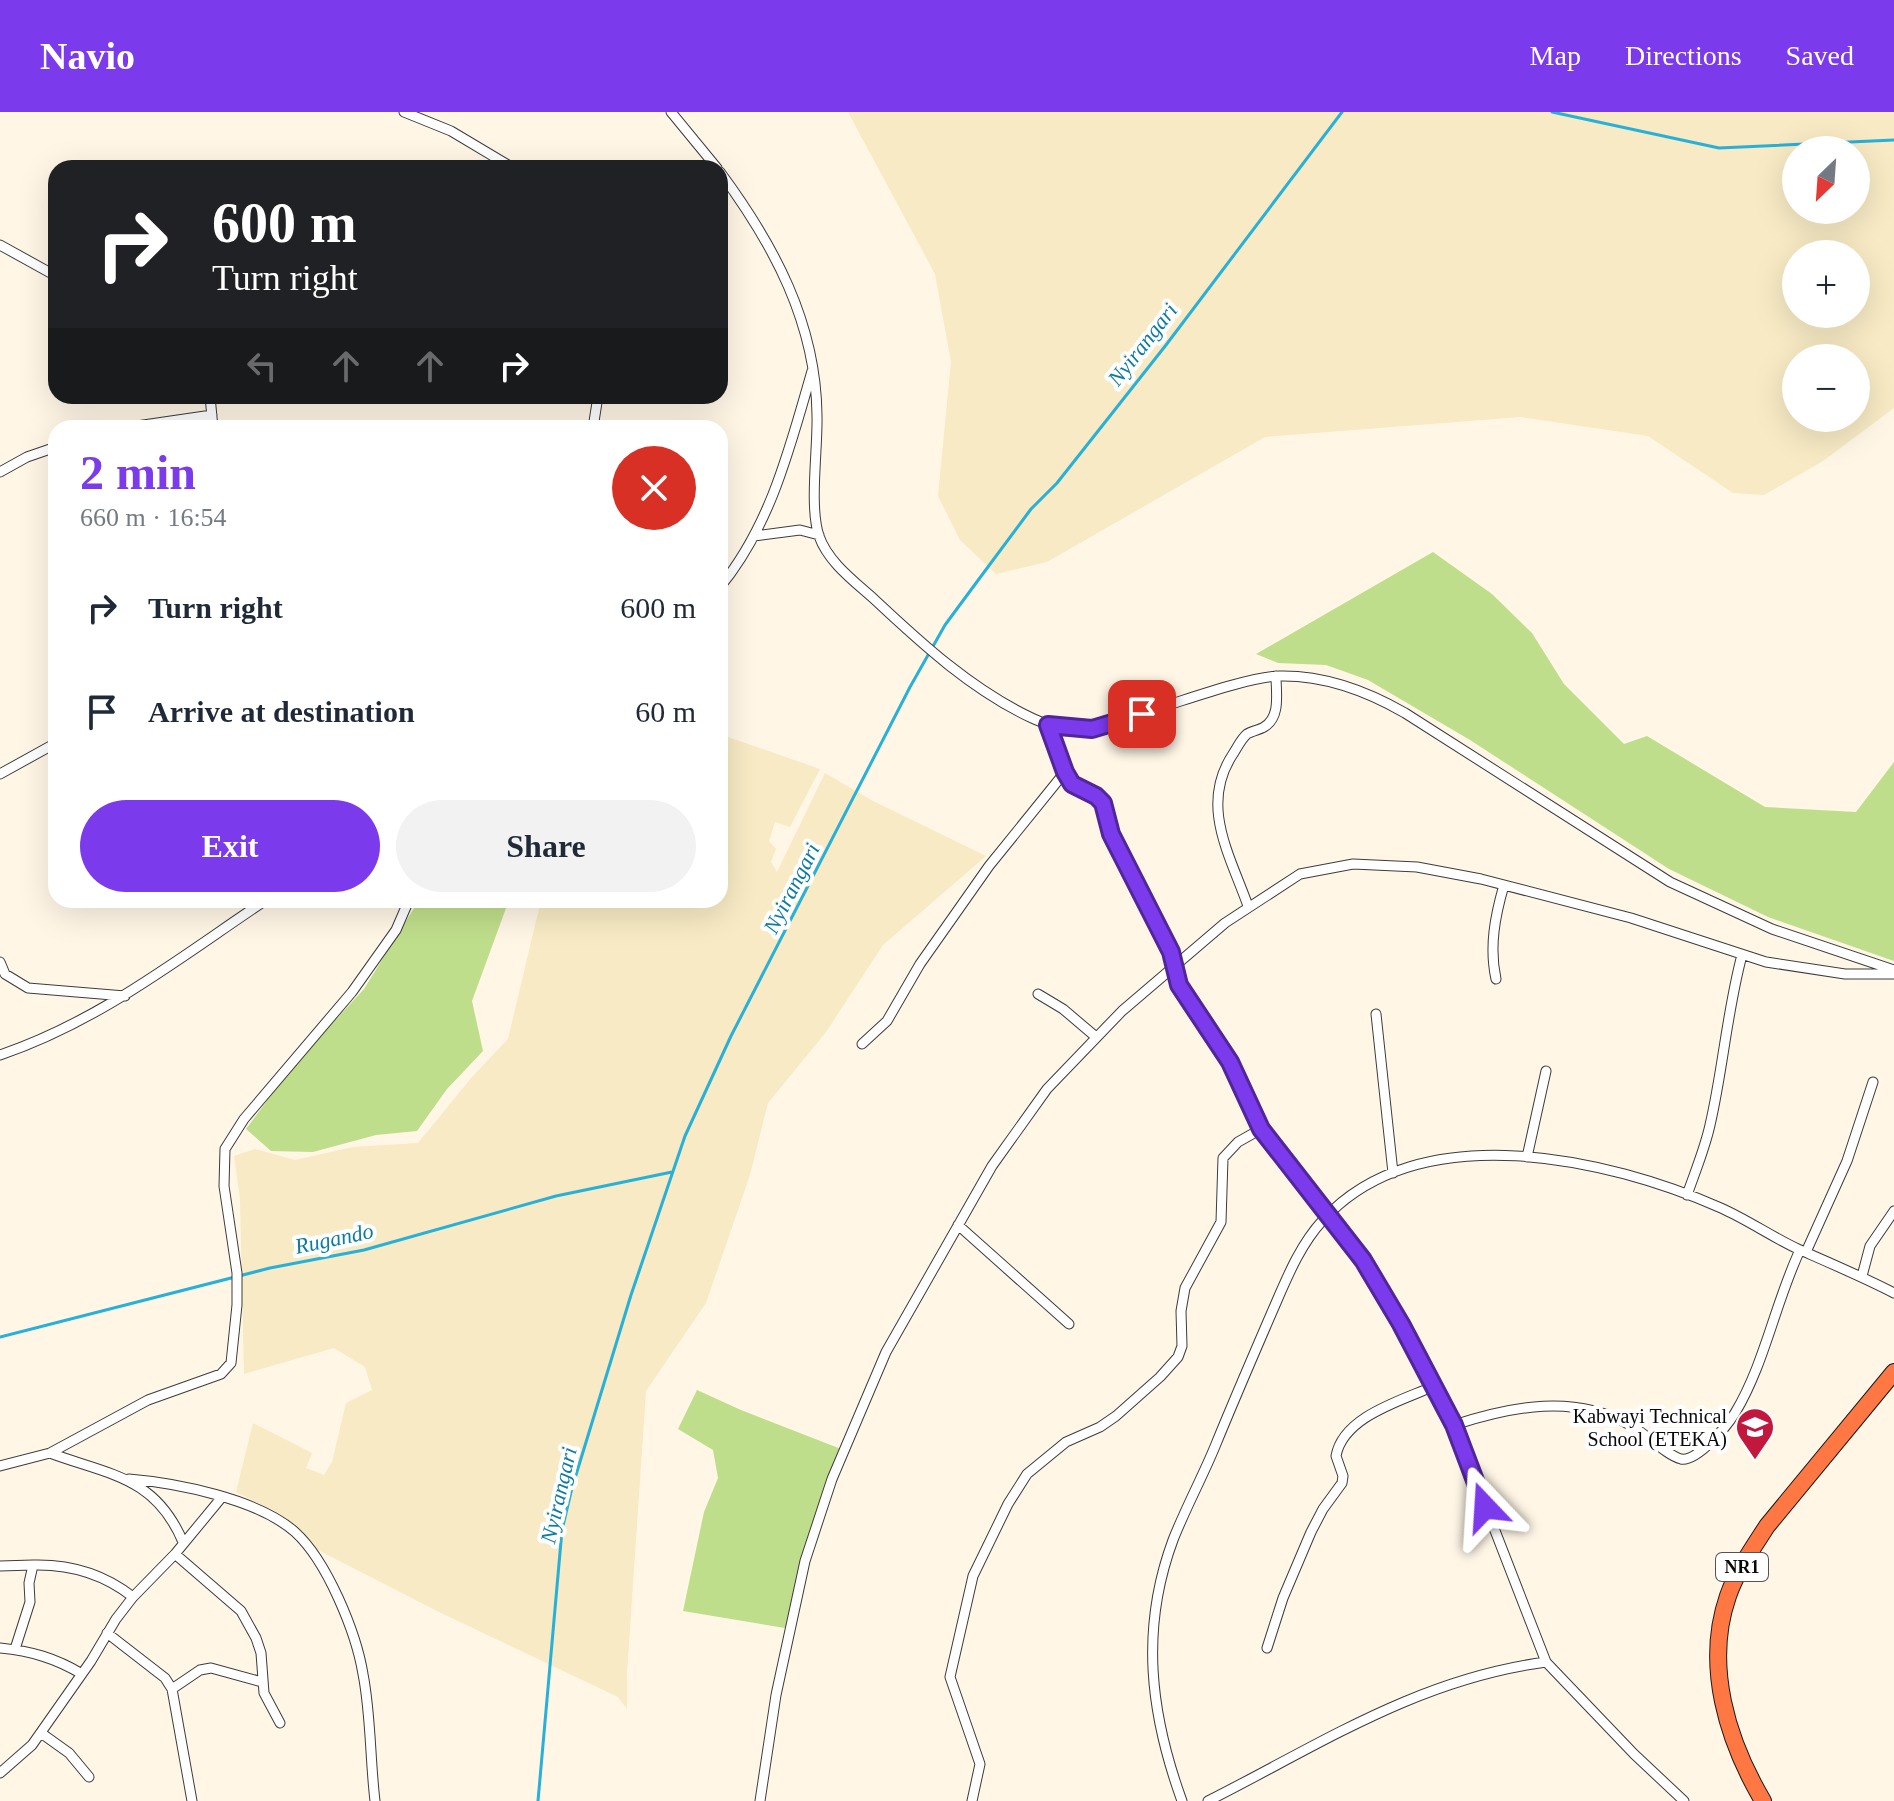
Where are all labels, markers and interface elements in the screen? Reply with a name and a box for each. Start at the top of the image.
text: Navio [40,35,135,77]
text: Map [1530,40,1581,71]
text: Directions [1625,40,1742,71]
text: Saved [1786,40,1854,71]
north arrow [1782,136,1870,224]
map controls [1782,136,1870,432]
icon: right [80,192,184,296]
text: 600 m [212,192,357,254]
button: + [1782,240,1870,328]
text: Turn right [212,258,358,298]
water label: Nyirangari [1102,298,1182,391]
icon: left [240,344,284,388]
icon: ahead [324,344,368,388]
icon: ahead [408,344,452,388]
icon: right [492,344,536,388]
button: − [1782,344,1870,432]
text: 2 min [80,446,196,499]
button: close [612,446,696,530]
text: 660 m · 16:54 [80,503,227,532]
icon: right [80,586,124,630]
text: Turn right [148,591,283,624]
text: 600 m [620,591,696,624]
pin [1108,680,1176,748]
icon: arrive [80,690,124,734]
icon: arrive [1120,692,1164,736]
text: Arrive at destination [148,695,415,728]
text: 60 m [635,695,696,728]
button: Exit [80,800,380,892]
button: Share [396,800,696,892]
water label: Nyirangari [758,839,825,938]
water label: Rugando [292,1218,376,1259]
place label: Kabwayi Technical School (ETEKA) [1573,1405,1727,1451]
school or university icon: Kabwayi Technical School (ETEKA) [1734,1406,1776,1461]
water label: Nyirangari [535,1445,582,1547]
position arrow [1443,1465,1527,1549]
road number: NR1 [1716,1553,1768,1581]

